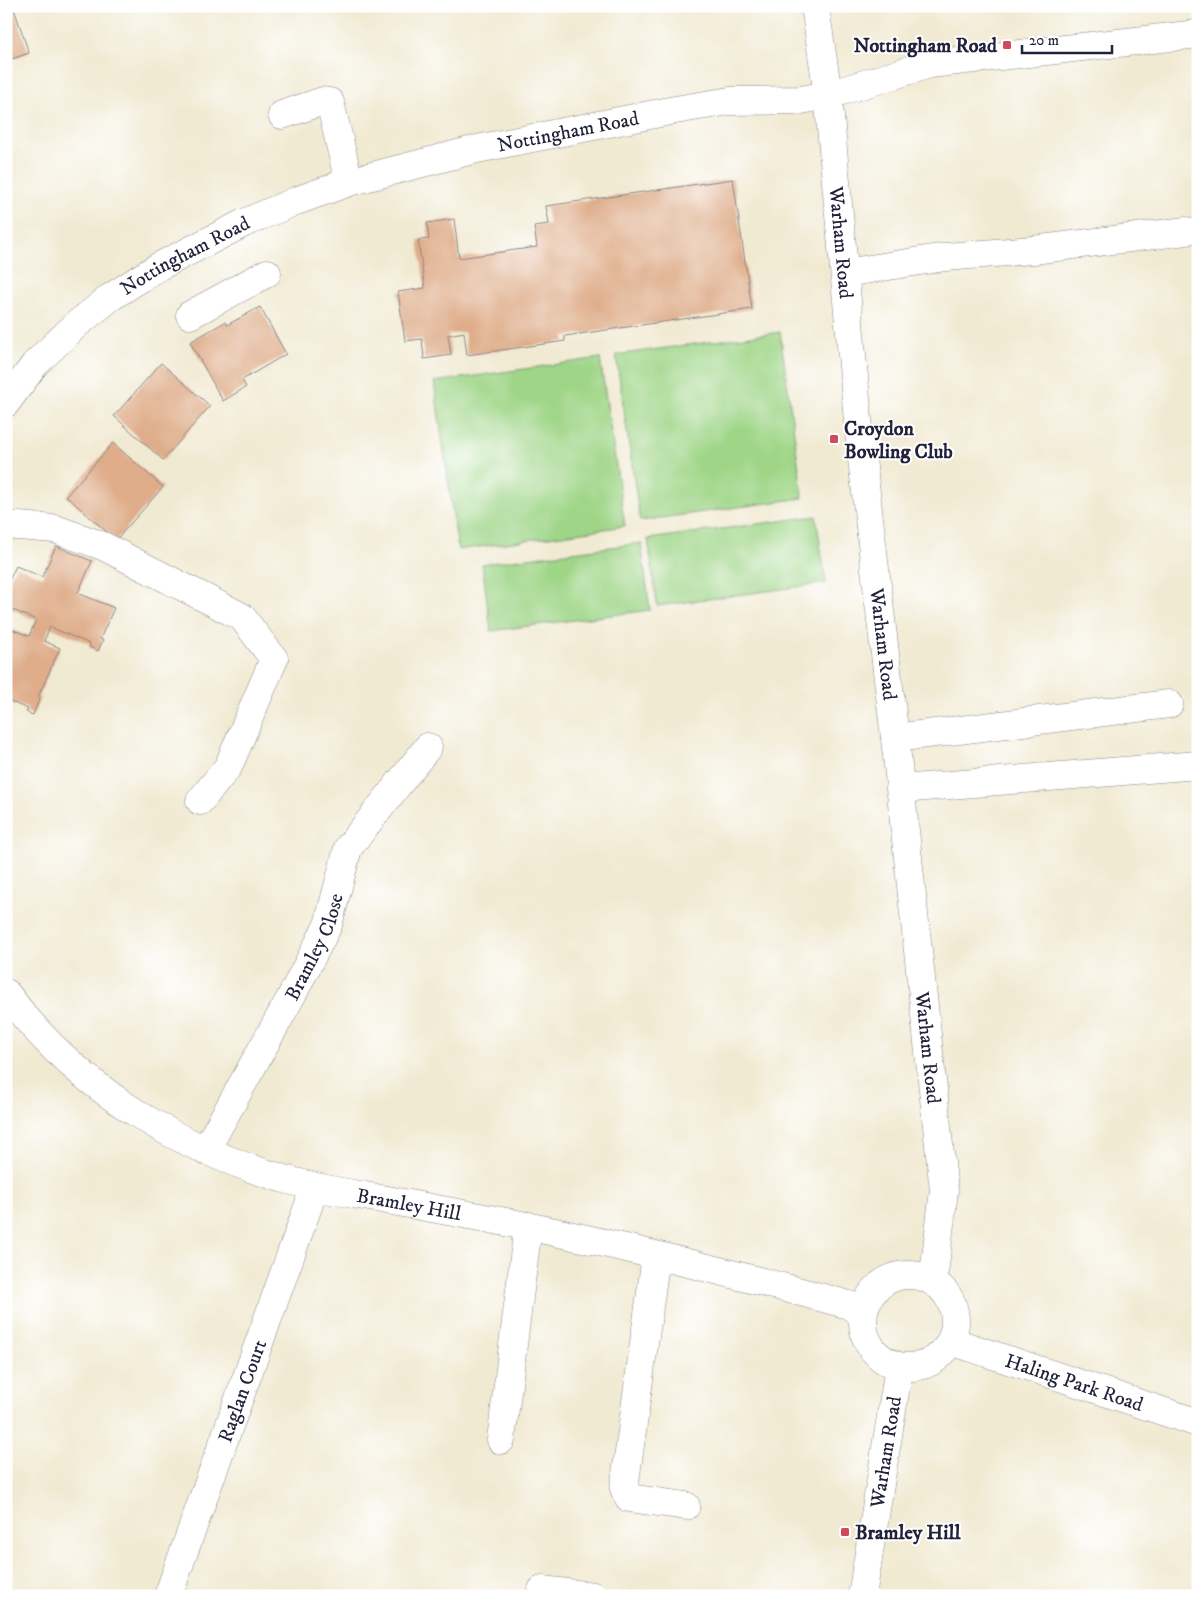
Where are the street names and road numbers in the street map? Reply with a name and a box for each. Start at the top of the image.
street label: Nottingham Road [495,106,641,159]
street label: Warham Road [822,184,858,300]
street label: Nottingham Road [116,211,254,302]
street label: Warham Road [863,586,901,702]
street label: Bramley Close [280,891,350,1005]
street label: Warham Road [908,989,946,1105]
street label: Bramley Hill [355,1184,463,1227]
street label: Raglan Court [213,1337,273,1446]
street label: Haling Park Road [1002,1349,1146,1418]
street label: Warham Road [865,1394,908,1511]

